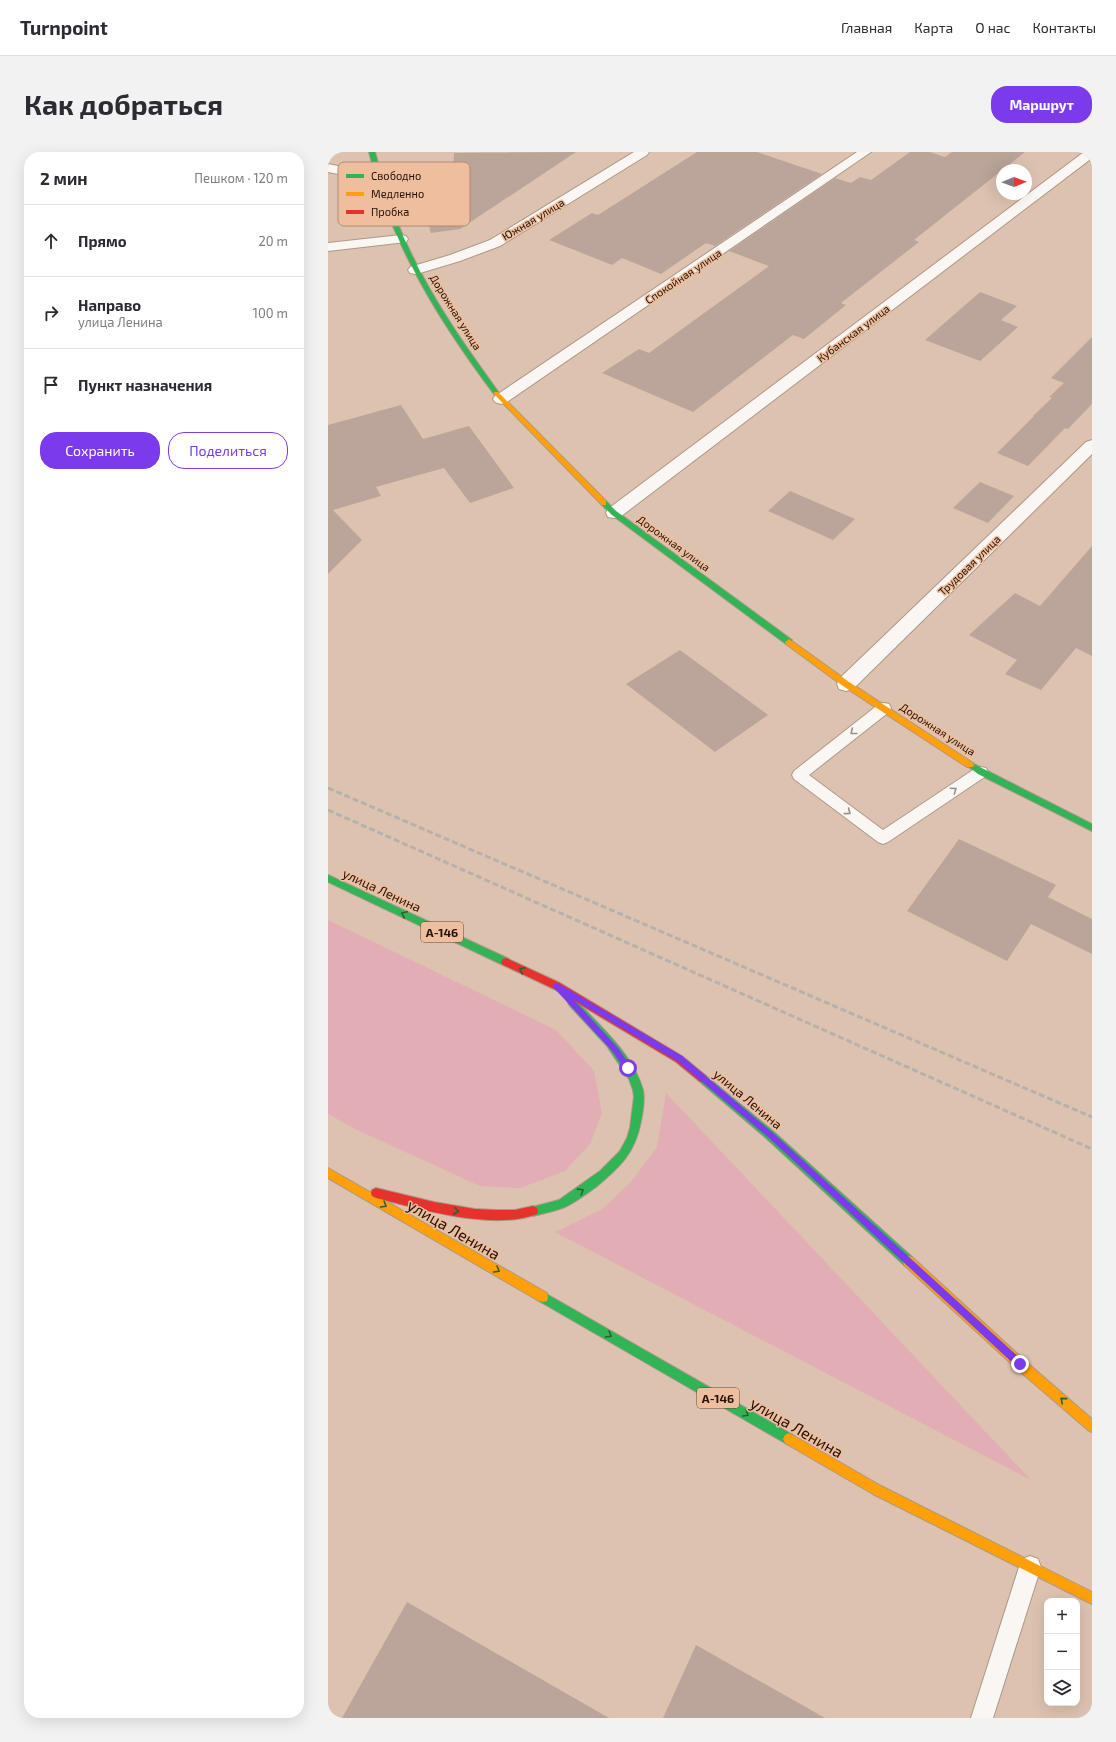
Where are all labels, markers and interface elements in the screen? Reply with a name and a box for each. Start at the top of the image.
text: Turnpoint [20,16,108,39]
text: Главная [841,19,892,36]
text: Карта [914,19,953,36]
text: О нас [975,19,1011,36]
text: Контакты [1033,19,1096,36]
button: Маршрут [991,86,1092,123]
text: Как добраться [24,87,223,121]
legend [338,162,470,226]
north arrow [996,164,1032,200]
text: 2 мин [40,168,88,188]
text: Свободно [371,169,421,182]
text: Пешком · 120 m [194,170,288,186]
text: Медленно [371,187,424,200]
street label: Южная улица [499,195,567,244]
text: Пробка [371,205,409,218]
icon: ahead [40,230,62,252]
text: Прямо [78,232,127,250]
text: 20 m [259,233,288,249]
street label: Спокойная улица [642,246,724,307]
street label: Дорожная улица [427,272,485,353]
text: Направо [78,296,141,314]
street label: Кубанская улица [814,301,893,365]
icon: right [40,302,62,324]
text: 100 m [253,305,288,321]
text: улица Ленина [78,314,163,330]
icon: arrive [40,374,62,396]
text: Пункт назначения [78,376,212,394]
button: Сохранить [40,432,160,469]
button: Поделиться [168,432,288,469]
street label: Дорожная улица [634,512,713,575]
street label: Трудовая улица [935,532,1003,599]
street label: Дорожная улица [897,700,978,759]
one-way arrow [851,728,858,735]
one-way arrow [950,788,957,795]
one-way arrow [844,807,851,814]
street label: улица Ленина [340,865,424,915]
one-way arrow [401,911,408,919]
road number: А-146 [421,922,463,942]
one-way arrow [518,967,526,975]
route start [619,1059,637,1077]
street label: улица Ленина [710,1066,786,1132]
one-way arrow [577,1189,584,1196]
street label: улица Ленина [404,1195,504,1264]
one-way arrow [380,1201,387,1208]
one-way arrow [453,1206,459,1215]
one-way arrow [493,1266,500,1273]
one-way arrow [605,1331,612,1338]
route end [1011,1355,1029,1373]
road number: А-146 [697,1388,739,1408]
street label: улица Ленина [747,1393,847,1462]
one-way arrow [1060,1398,1067,1405]
one-way arrow [742,1410,749,1417]
map controls [1044,1598,1080,1706]
button: + [1044,1598,1080,1634]
button: − [1044,1634,1080,1670]
button: layers [1044,1670,1080,1706]

